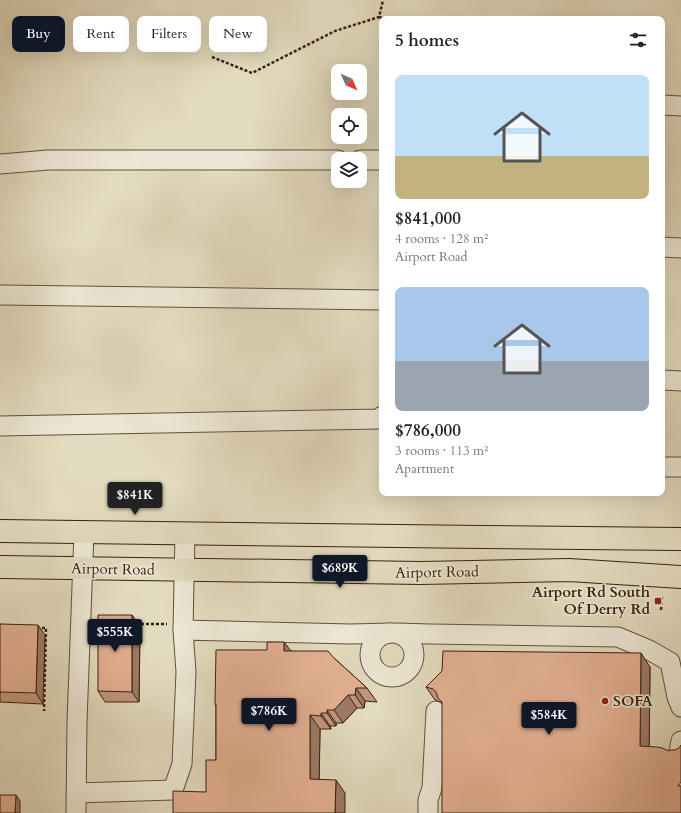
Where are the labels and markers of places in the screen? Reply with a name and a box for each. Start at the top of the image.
pin: $841K [107,482,163,516]
pin: $689K [312,555,368,589]
place label: Airport Rd South Of Derry Rd [532,582,651,619]
marker: Airport Rd South Of Derry Rd [653,596,663,606]
pin: $555K [87,619,143,653]
place label: SOFA [613,691,654,711]
marker: SOFA [600,696,610,706]
pin: $786K [241,698,297,732]
pin: $584K [521,702,577,736]

